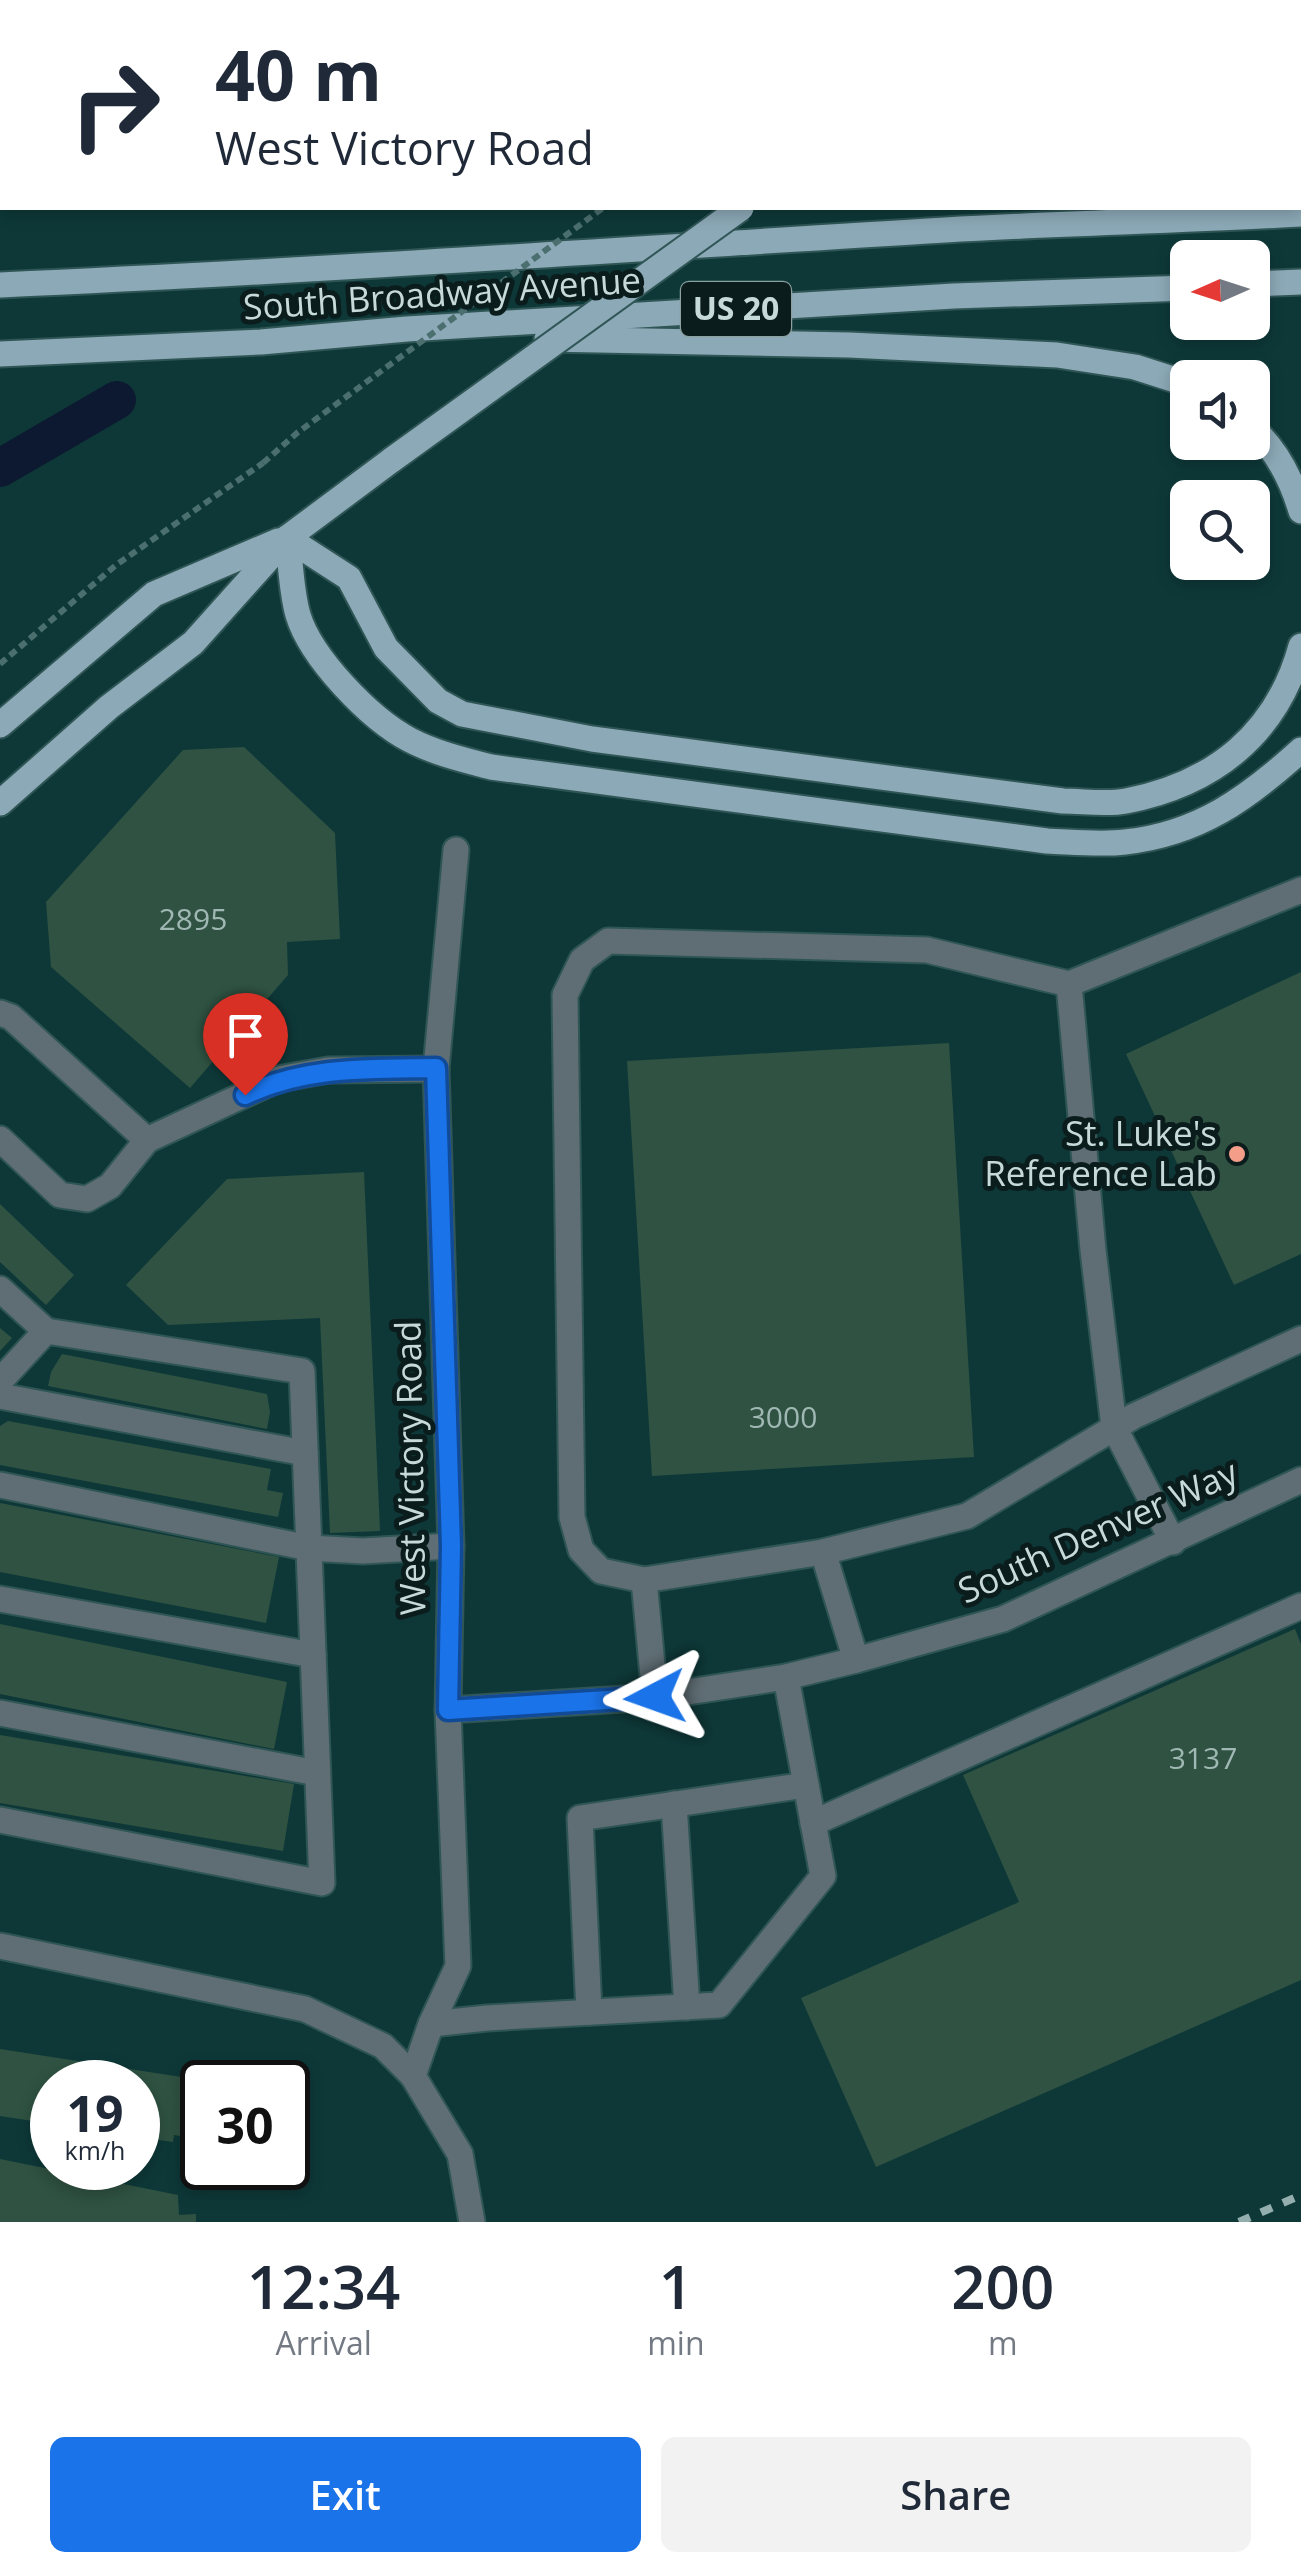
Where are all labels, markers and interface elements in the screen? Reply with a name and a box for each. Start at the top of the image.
text: 40 m [215,26,382,122]
icon: right [50,40,180,170]
text: West Victory Road [215,117,594,178]
north arrow [1170,240,1270,340]
map controls [1170,240,1270,580]
street label: South Broadway Avenue [241,255,642,330]
road number: US 20 [681,282,791,336]
button: sound [1170,360,1270,460]
button: search [1170,480,1270,580]
house number: 2895 [159,898,227,939]
pin [203,993,288,1096]
icon: arrive [218,1008,273,1063]
place label: St. Luke's Reference Lab [984,1109,1217,1196]
marker: St. Luke's Reference Lab [1226,1143,1248,1165]
street label: West Victory Road [383,1320,436,1616]
house number: 3000 [749,1396,817,1437]
street label: South Denver Way [950,1448,1245,1613]
position arrow [603,1645,707,1749]
house number: 3137 [1169,1737,1237,1778]
speed limit sign: 30 [180,2060,310,2190]
text: 19 [66,2079,124,2147]
text: km/h [65,2133,125,2167]
text: 12:34 [247,2245,400,2327]
text: 1 [659,2245,693,2327]
text: 200 [951,2245,1054,2327]
text: Arrival [275,2321,372,2364]
text: min [647,2321,705,2364]
text: m [988,2321,1018,2364]
button: Exit [50,2437,641,2552]
button: Share [661,2437,1251,2552]

